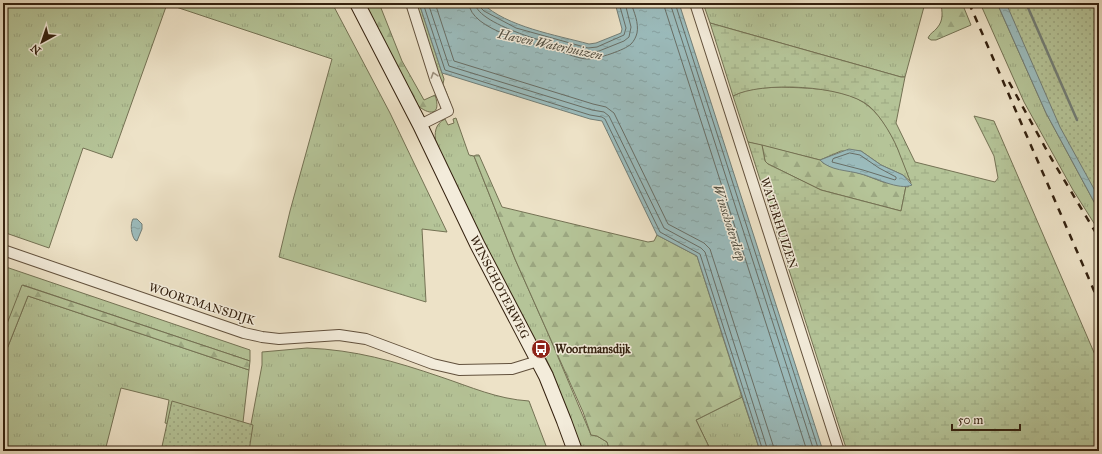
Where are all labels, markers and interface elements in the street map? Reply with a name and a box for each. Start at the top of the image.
north arrow [22,22,62,62]
water label: Haven Waterhuizen [495,26,604,64]
text: N [28,41,44,57]
one-way arrow [430,71,439,78]
street label: WATERHUIZEN [758,176,800,270]
water label: Winschoterdiep [709,183,749,263]
street label: WINSCHOTERWEG [467,233,532,341]
street label: WOORTMANSDIJK [147,280,258,329]
bus stop icon: Woortmansdijk [530,338,552,360]
place label: Woortmansdijk [555,342,631,357]
scale bar [952,406,1020,432]
text: 50 m [958,413,983,427]

